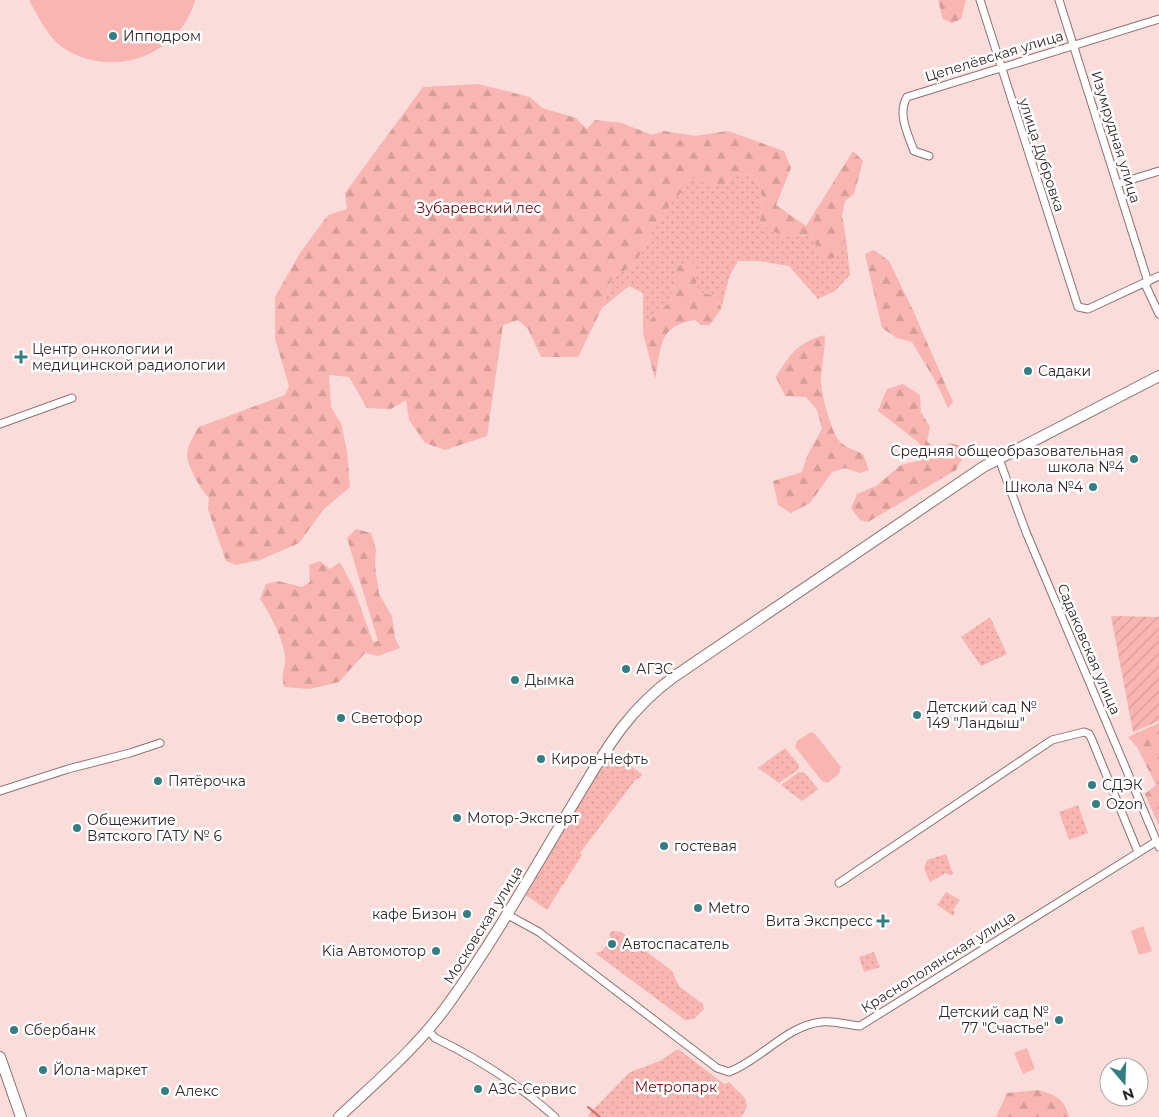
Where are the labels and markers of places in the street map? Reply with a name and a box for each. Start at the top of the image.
place label: Ипподром [123,27,201,45]
marker: Ипподром [107,30,119,42]
place label: Центр онкологии и медицинской радиологии [32,340,226,374]
marker: Центр онкологии и медицинской радиологии [14,350,28,364]
place label: Садаки [1038,362,1091,380]
marker: Садаки [1022,365,1034,377]
place label: Средняя общеобразовательная школа №4 [890,442,1125,476]
marker: Средняя общеобразовательная школа №4 [1128,453,1140,465]
place label: Школа №4 [1004,478,1084,496]
marker: Школа №4 [1087,481,1099,493]
place label: АГЗС [636,660,673,678]
marker: АГЗС [620,663,632,675]
place label: Дымка [525,671,574,689]
marker: Дымка [509,674,521,686]
place label: Детский сад № 149 "Ландыш" [927,698,1037,732]
place label: Светофор [351,709,423,727]
marker: Детский сад № 149 "Ландыш" [911,709,923,721]
marker: Светофор [335,712,347,724]
place label: Киров-Нефть [551,750,648,768]
marker: Киров-Нефть [535,753,547,765]
place label: Пятёрочка [168,772,246,790]
marker: Пятёрочка [152,775,164,787]
place label: СДЭК [1102,776,1143,794]
marker: СДЭК [1086,779,1098,791]
place label: Ozon [1106,795,1143,813]
marker: Ozon [1090,798,1102,810]
place label: Мотор-Эксперт [467,809,579,827]
place label: Общежитие Вятского ГАТУ № 6 [87,811,222,845]
marker: Мотор-Эксперт [451,812,463,824]
marker: Общежитие Вятского ГАТУ № 6 [71,822,83,834]
place label: гостевая [674,837,737,855]
marker: гостевая [658,840,670,852]
place label: Metro [708,899,750,917]
marker: Metro [692,902,704,914]
place label: кафе Бизон [372,905,457,923]
marker: кафе Бизон [461,908,473,920]
place label: Вита Экспресс [765,912,873,930]
marker: Вита Экспресс [877,915,889,927]
place label: Автоспасатель [622,935,729,953]
marker: Автоспасатель [606,938,618,950]
place label: Kia Автомотор [322,942,426,960]
marker: Kia Автомотор [430,945,442,957]
place label: Детский сад № 77 "Счастье" [939,1003,1049,1037]
marker: Детский сад № 77 "Счастье" [1053,1014,1065,1026]
place label: Сбербанк [24,1021,96,1039]
marker: Сбербанк [8,1024,20,1036]
place label: Йола-маркет [53,1061,148,1079]
marker: Йола-маркет [37,1064,49,1076]
place label: АЗС-Сервис [488,1080,577,1098]
place label: Алекс [175,1082,219,1100]
marker: АЗС-Сервис [472,1083,484,1095]
marker: Алекс [159,1085,171,1097]

